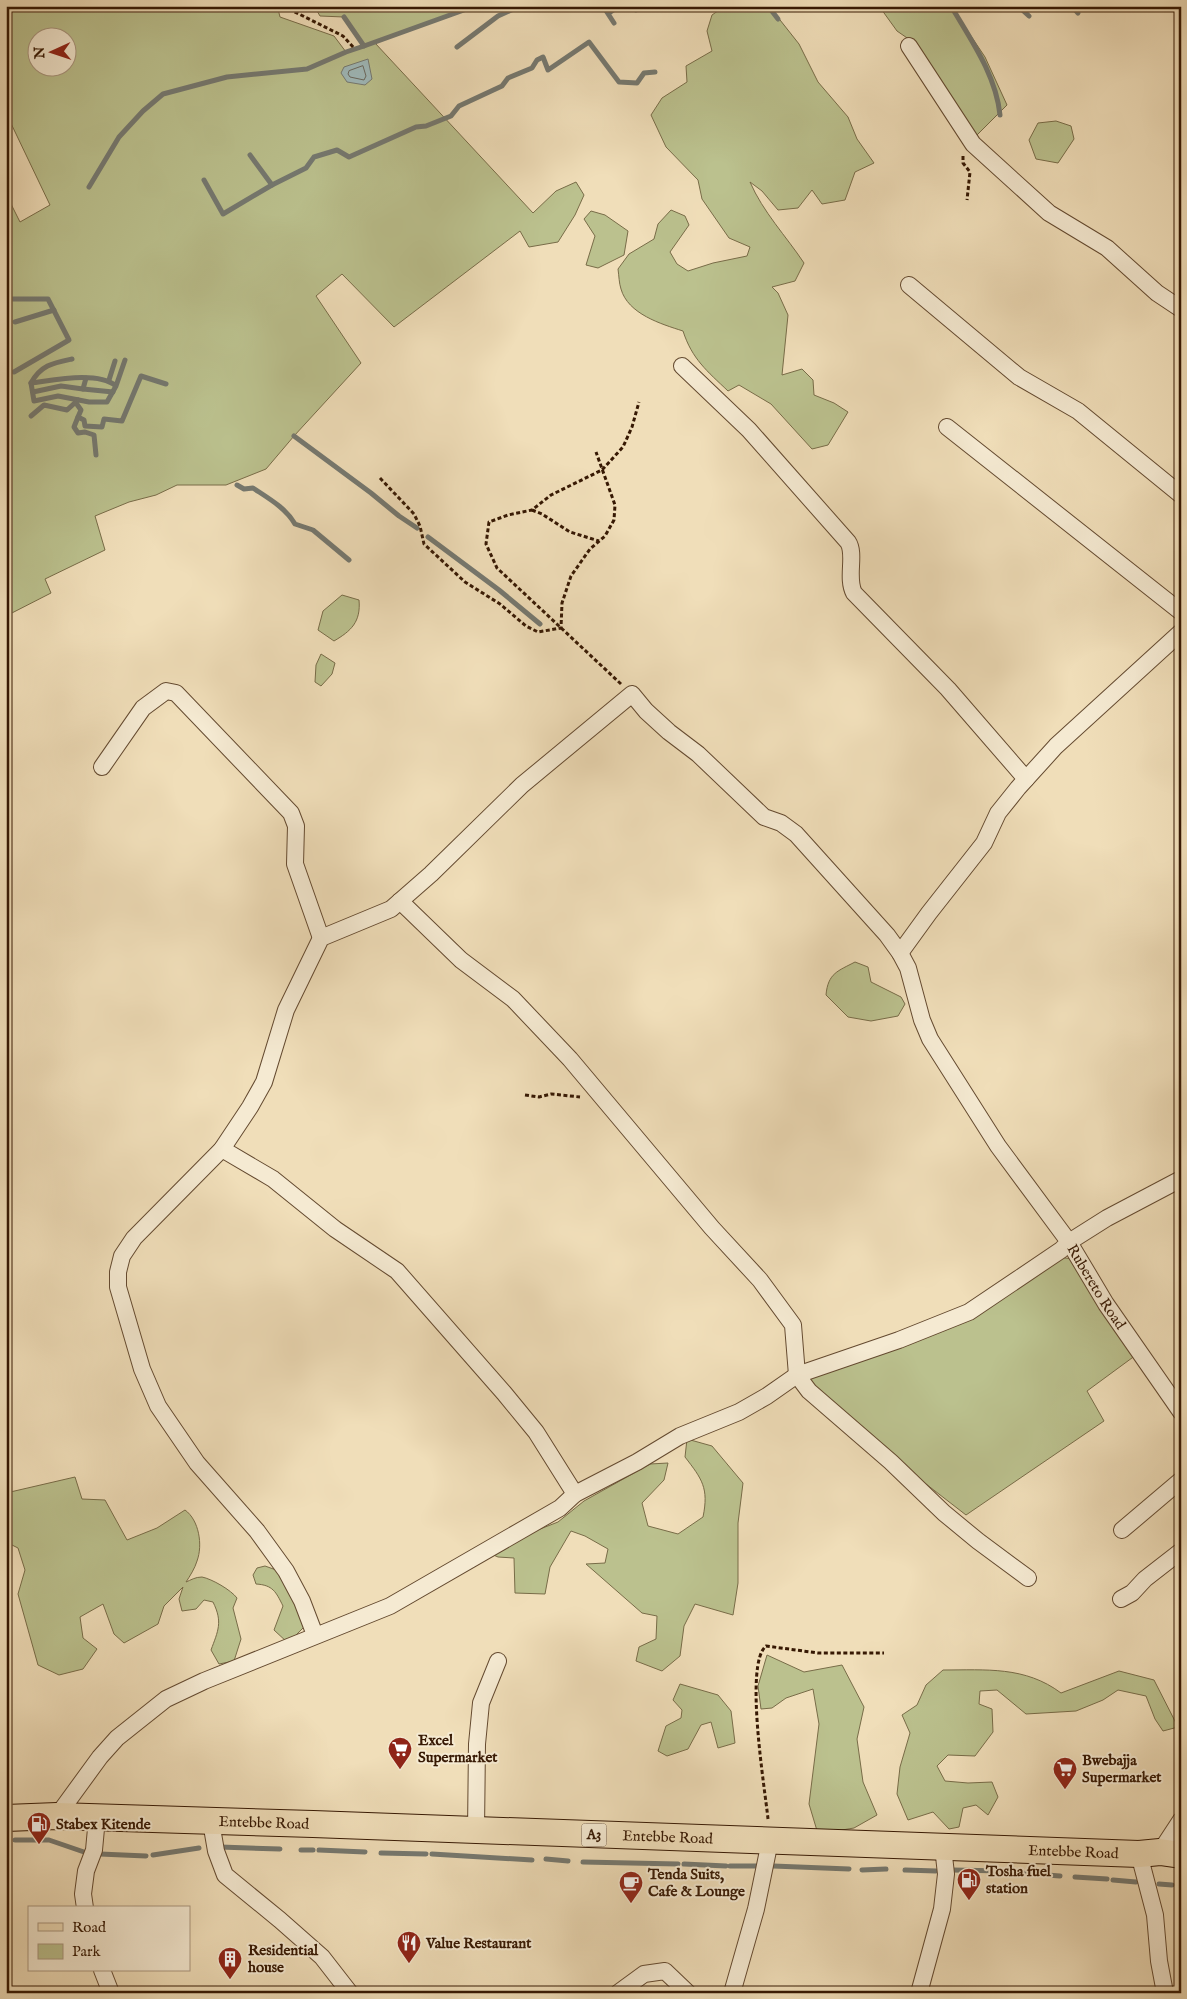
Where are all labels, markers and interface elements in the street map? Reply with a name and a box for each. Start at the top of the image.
north arrow [28,28,78,78]
text: N [31,46,49,60]
street label: Rubereto Road [1063,1241,1131,1334]
place label: Excel Supermarket [418,1731,498,1767]
supermarket icon: Excel Supermarket [387,1736,413,1770]
place label: Bwebajja Supermarket [1082,1751,1162,1787]
supermarket icon: Bwebajja Supermarket [1052,1756,1078,1790]
fuel station icon: Stabex Kitende [26,1811,52,1845]
street label: Entebbe Road [218,1812,310,1833]
place label: Stabex Kitende [56,1815,151,1834]
road number: A3 [582,1824,606,1846]
street label: Entebbe Road [622,1826,714,1848]
street label: Entebbe Road [1028,1840,1120,1863]
place label: Tosha fuel station [985,1862,1052,1898]
place label: Tenda Suits, Cafe & Lounge [647,1865,745,1901]
fuel station icon: Tosha fuel station [956,1867,982,1901]
cafe icon: Tenda Suits, Cafe & Lounge [618,1870,644,1904]
legend [28,1906,190,1972]
text: Road [72,1918,107,1937]
restaurant icon: Value Restaurant [396,1930,422,1964]
place label: Value Restaurant [425,1934,532,1953]
place label: Residential house [247,1941,319,1977]
text: Park [72,1942,102,1961]
building icon: Residential house [217,1946,243,1980]

